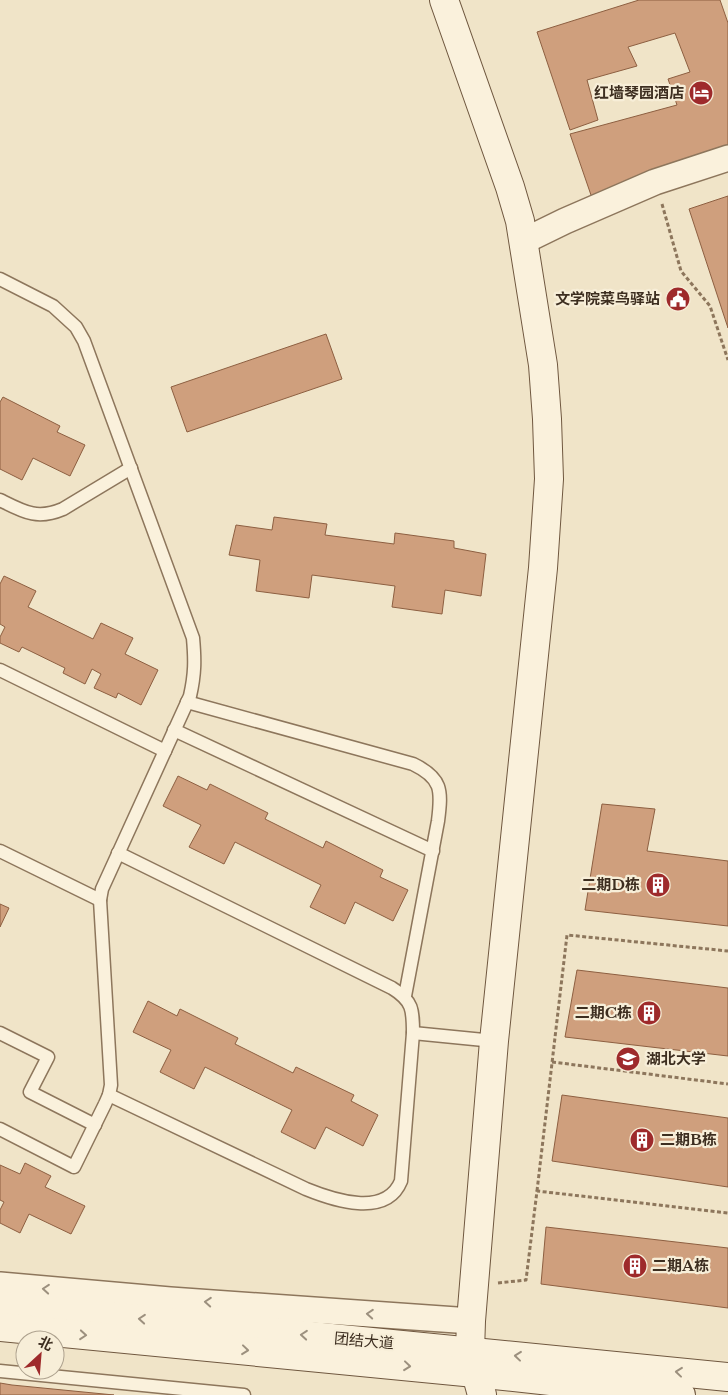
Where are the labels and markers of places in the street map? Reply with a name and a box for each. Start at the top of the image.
hotel icon: 红墙琴园酒店 [688,80,714,106]
place label: 红墙琴园酒店 [594,83,684,102]
public building icon: 文学院菜鸟驿站 [665,286,691,312]
place label: 文学院菜鸟驿站 [555,289,660,308]
building icon: 二期D栋 [645,872,671,898]
place label: 二期D栋 [581,875,640,894]
building icon: 二期C栋 [636,1000,662,1026]
place label: 二期C栋 [575,1003,632,1022]
school or university icon: 湖北大学 [615,1046,641,1072]
place label: 湖北大学 [646,1049,706,1068]
building icon: 二期B栋 [629,1127,655,1153]
place label: 二期B栋 [660,1130,717,1149]
building icon: 二期A栋 [622,1253,648,1279]
place label: 二期A栋 [652,1256,709,1275]

